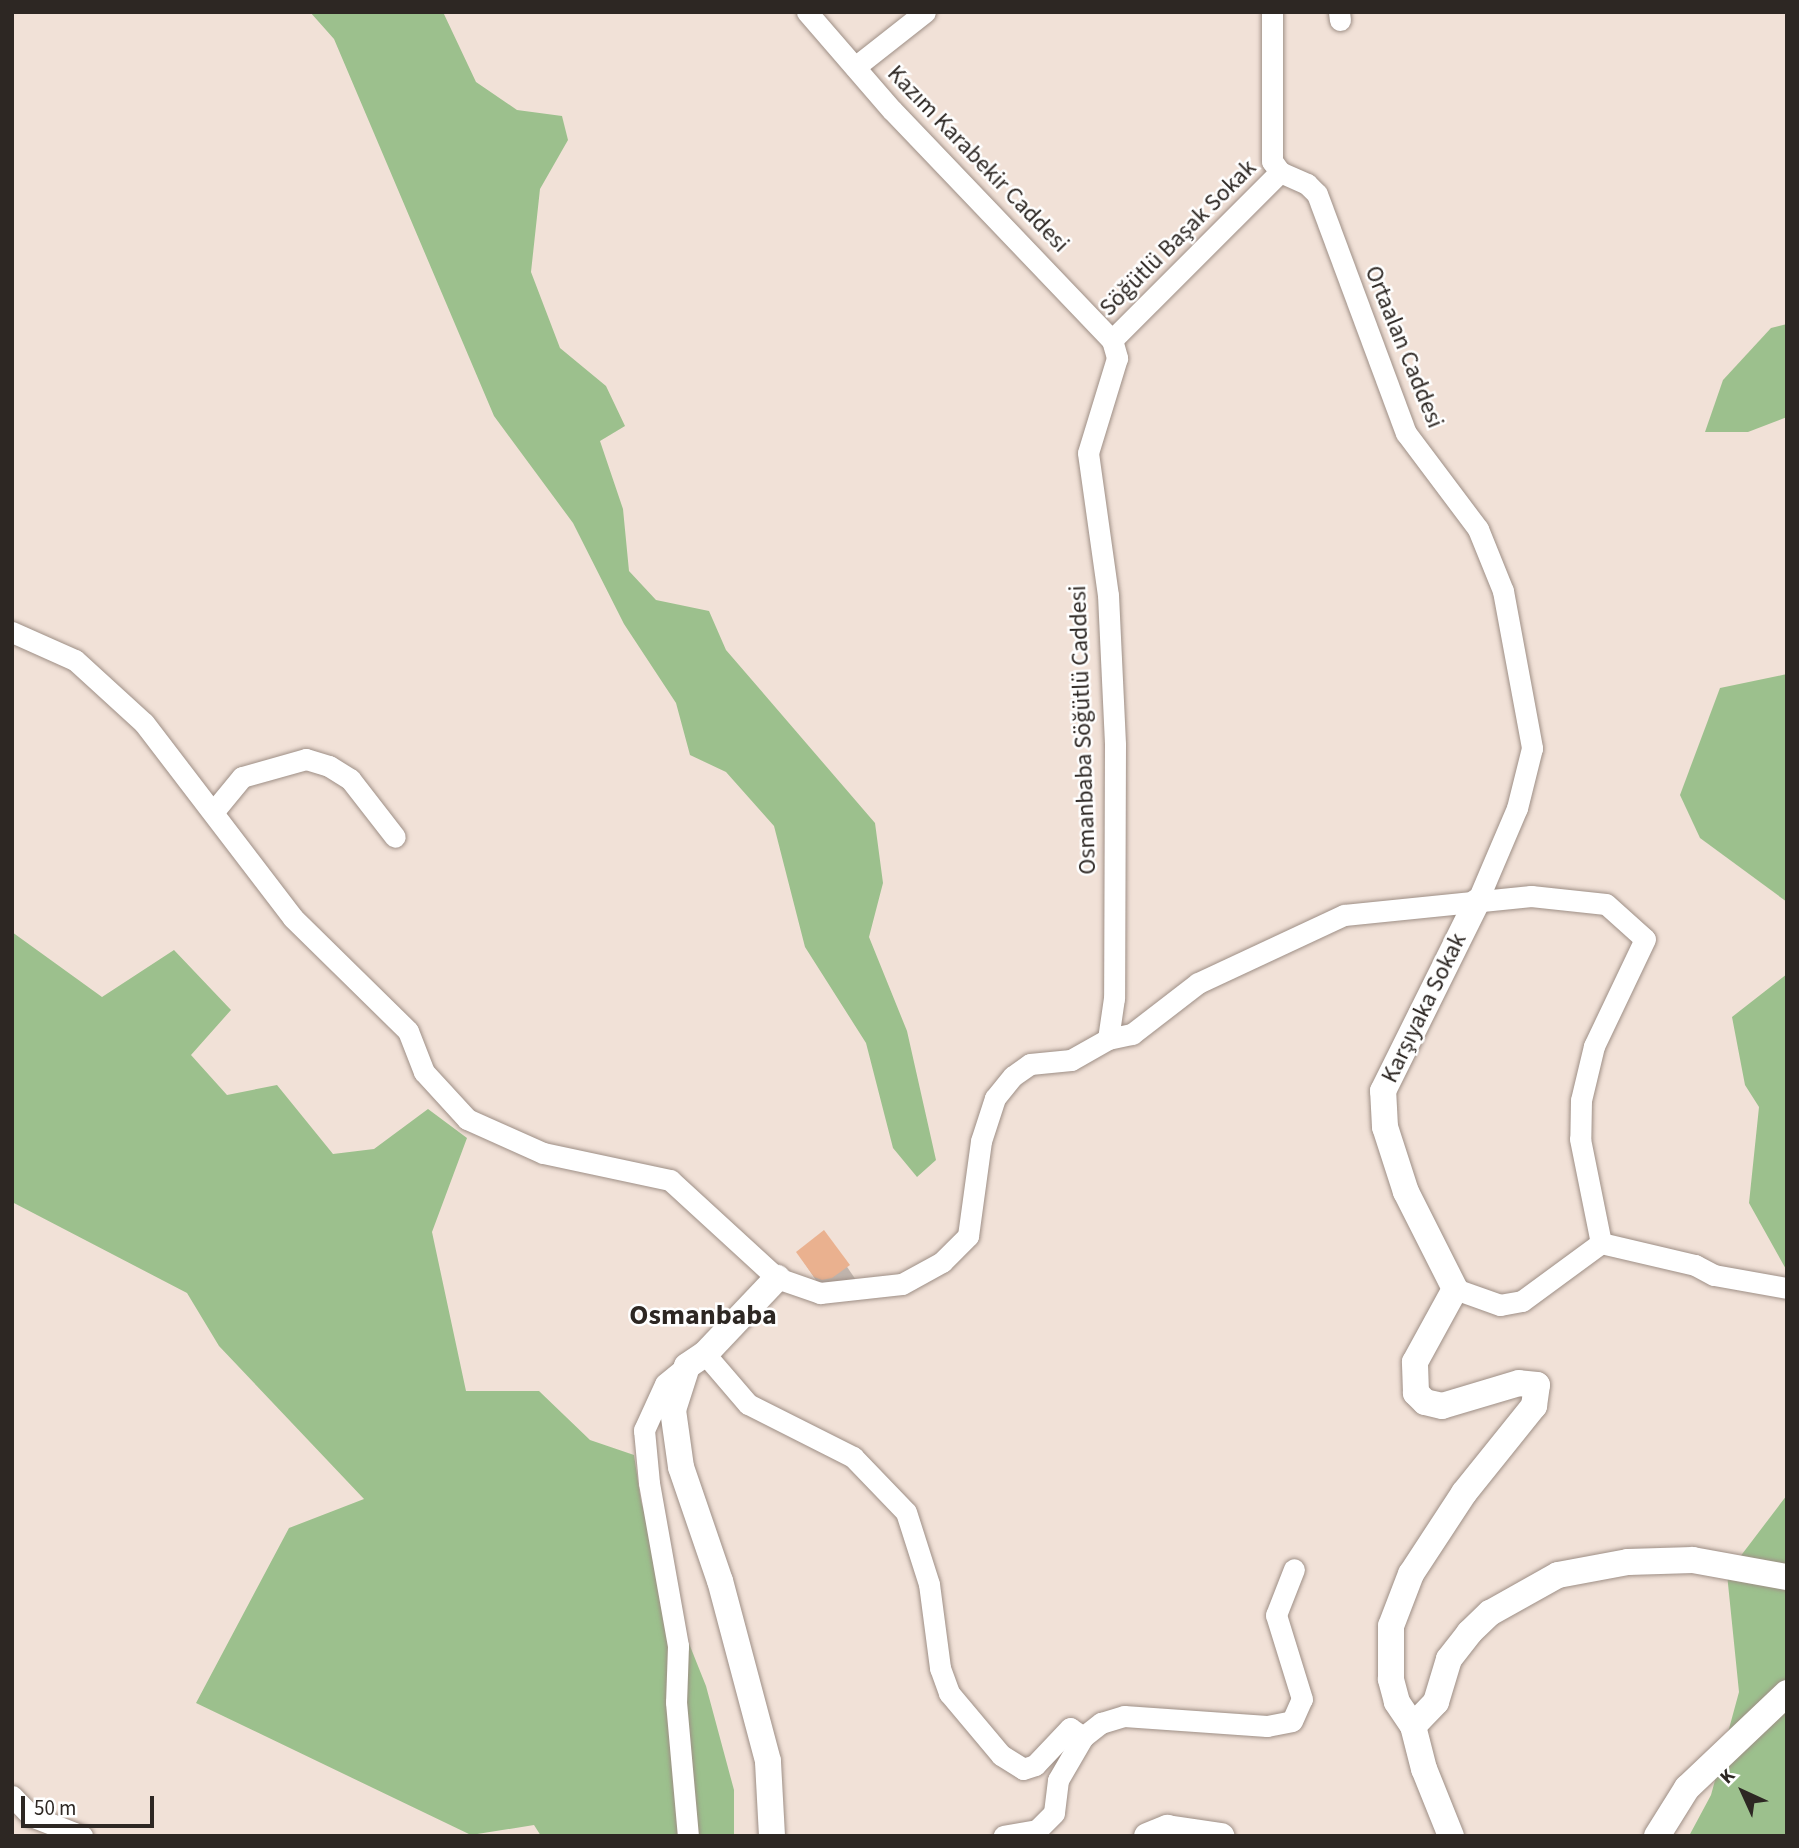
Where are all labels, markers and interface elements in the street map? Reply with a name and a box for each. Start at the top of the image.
street label: Kazım Karabekir Caddesi [881,59,1075,259]
street label: Söğütlü Başak Sokak [1094,154,1262,322]
street label: Ortaalan Caddesi [1358,262,1450,432]
street label: Osmanbaba Söğütlü Caddesi [1064,585,1102,875]
street label: Karşıyaka Sokak [1375,928,1473,1088]
district label: Osmanbaba [629,1298,777,1332]
north arrow [1708,1757,1778,1827]
text: K [1714,1763,1741,1790]
scale bar [24,1782,158,1826]
text: 50 m [34,1793,76,1823]

